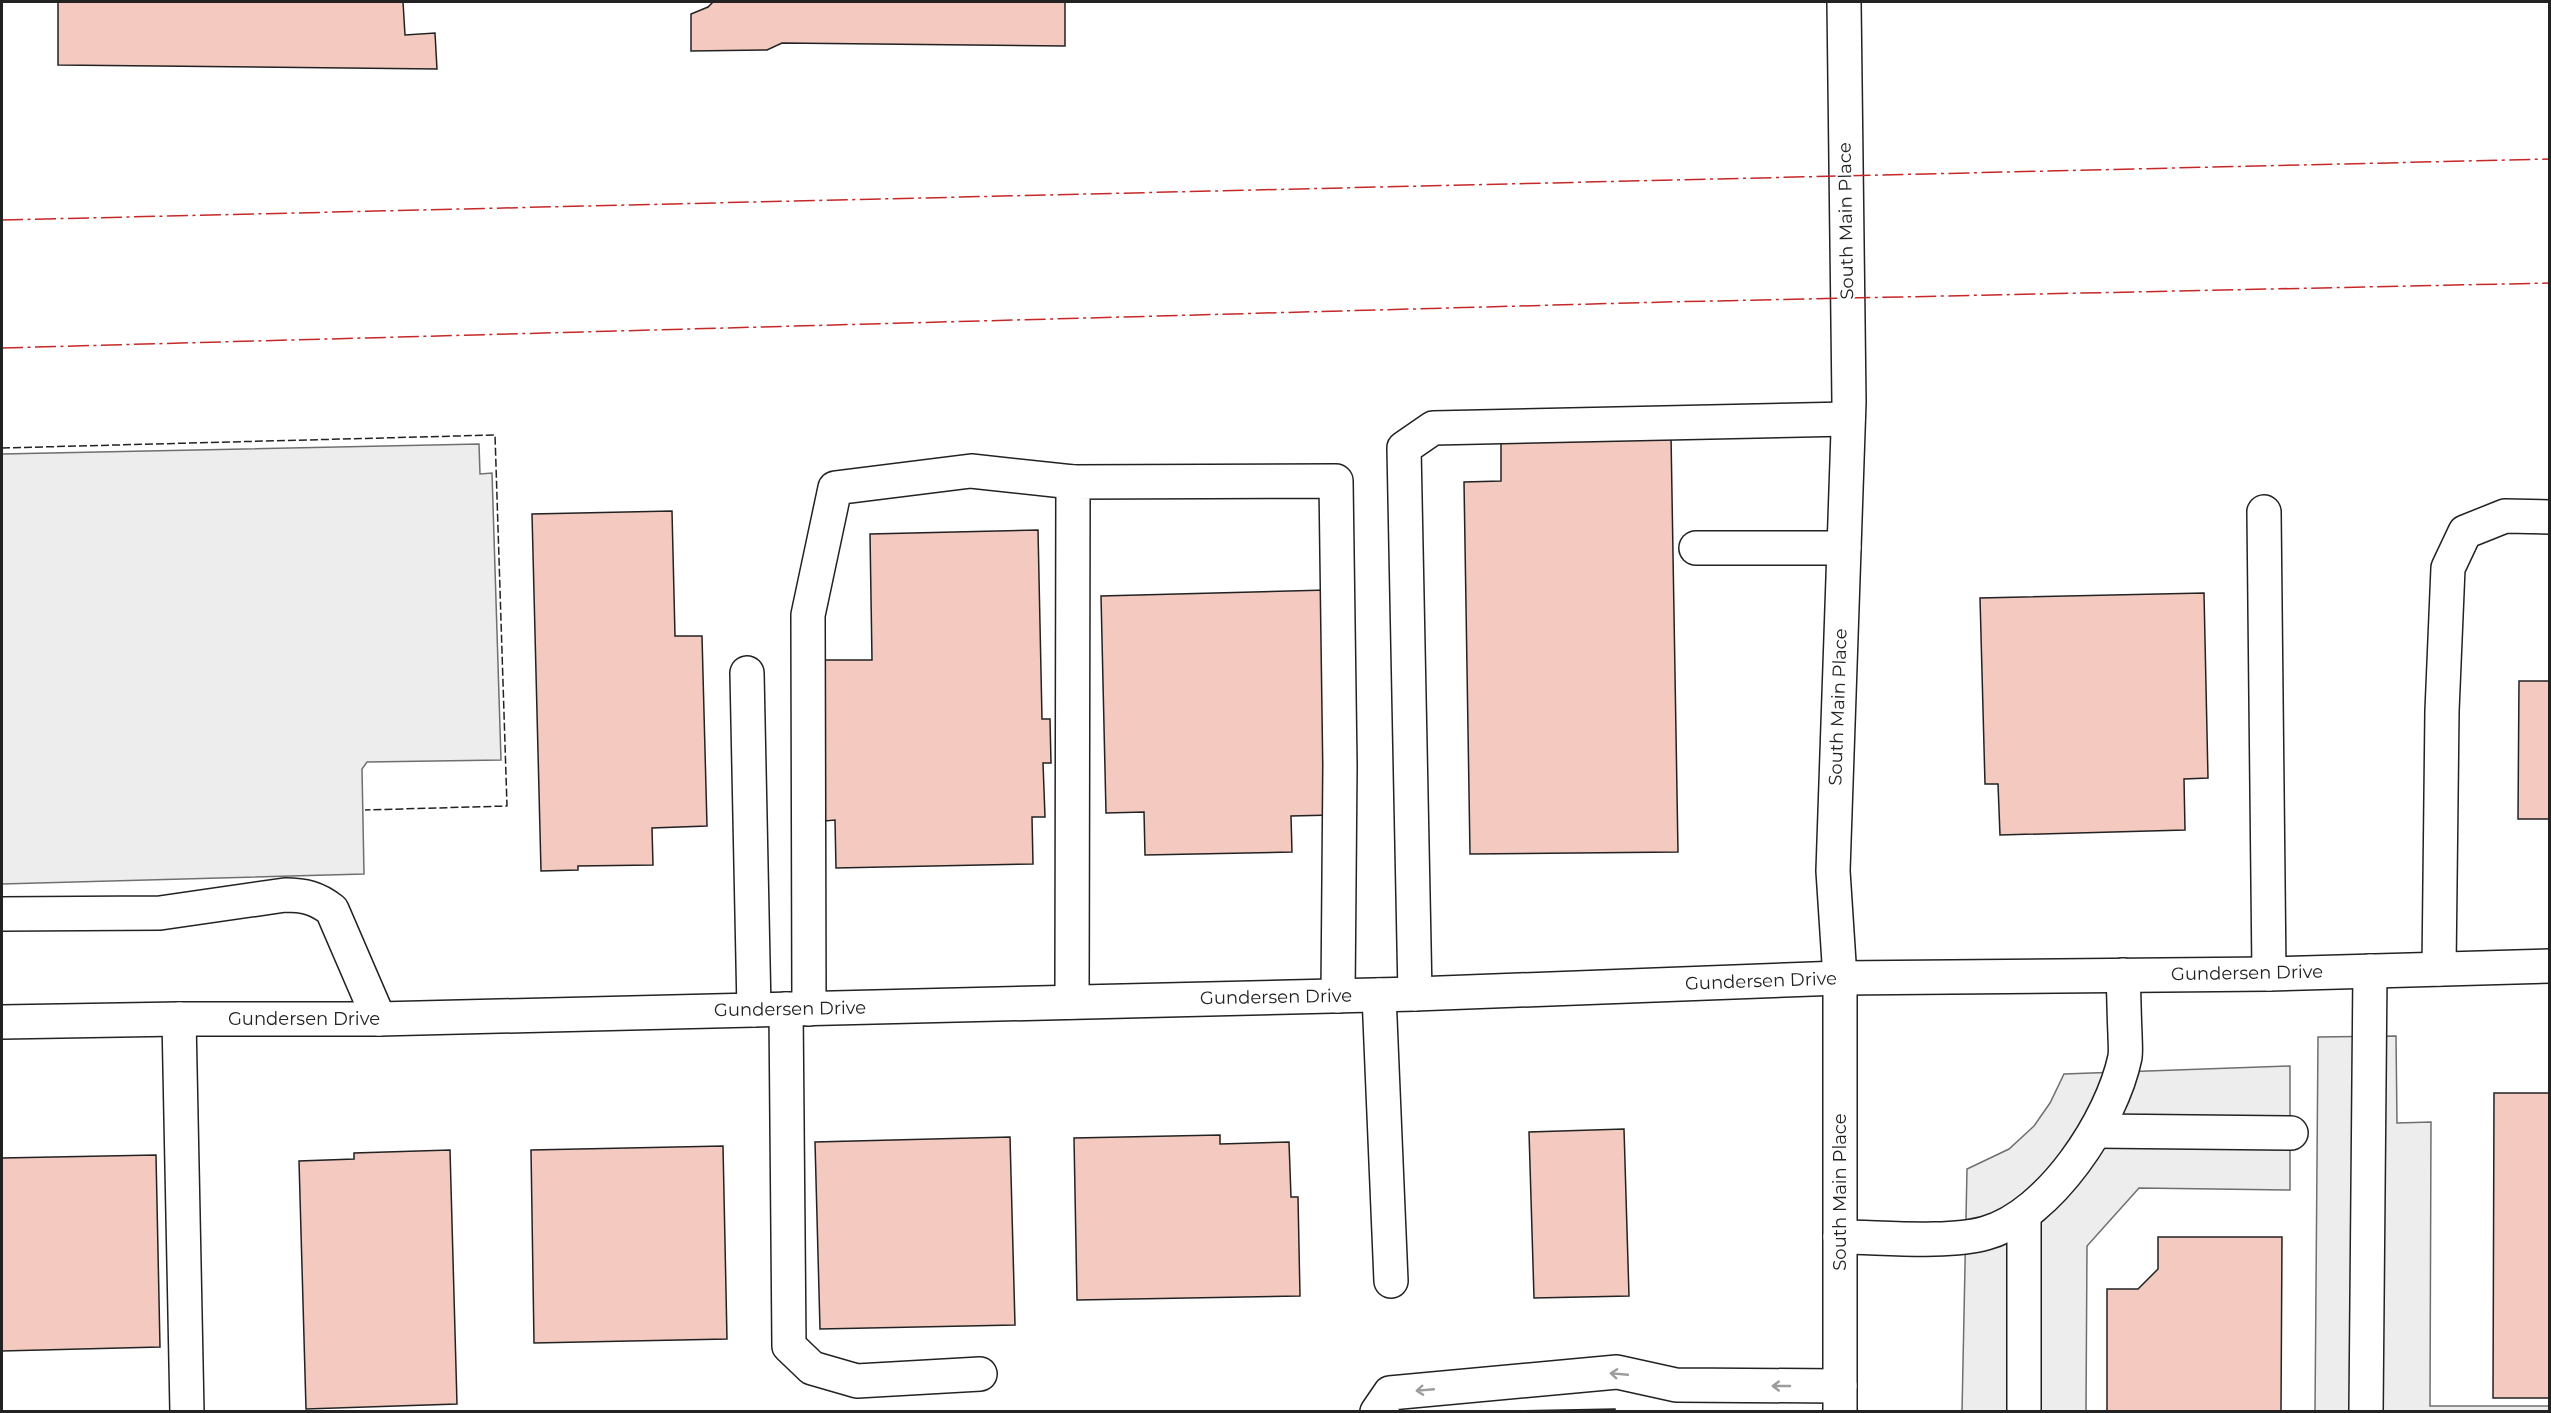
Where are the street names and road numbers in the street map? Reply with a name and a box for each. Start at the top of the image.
street label: South Main Place [1834,142,1858,300]
street label: South Main Place [1824,628,1852,786]
street label: Gundersen Drive [2171,961,2323,985]
street label: Gundersen Drive [1685,967,1838,995]
street label: Gundersen Drive [1200,985,1352,1009]
street label: Gundersen Drive [714,997,866,1021]
street label: Gundersen Drive [228,1008,380,1030]
street label: South Main Place [1829,1113,1851,1271]

